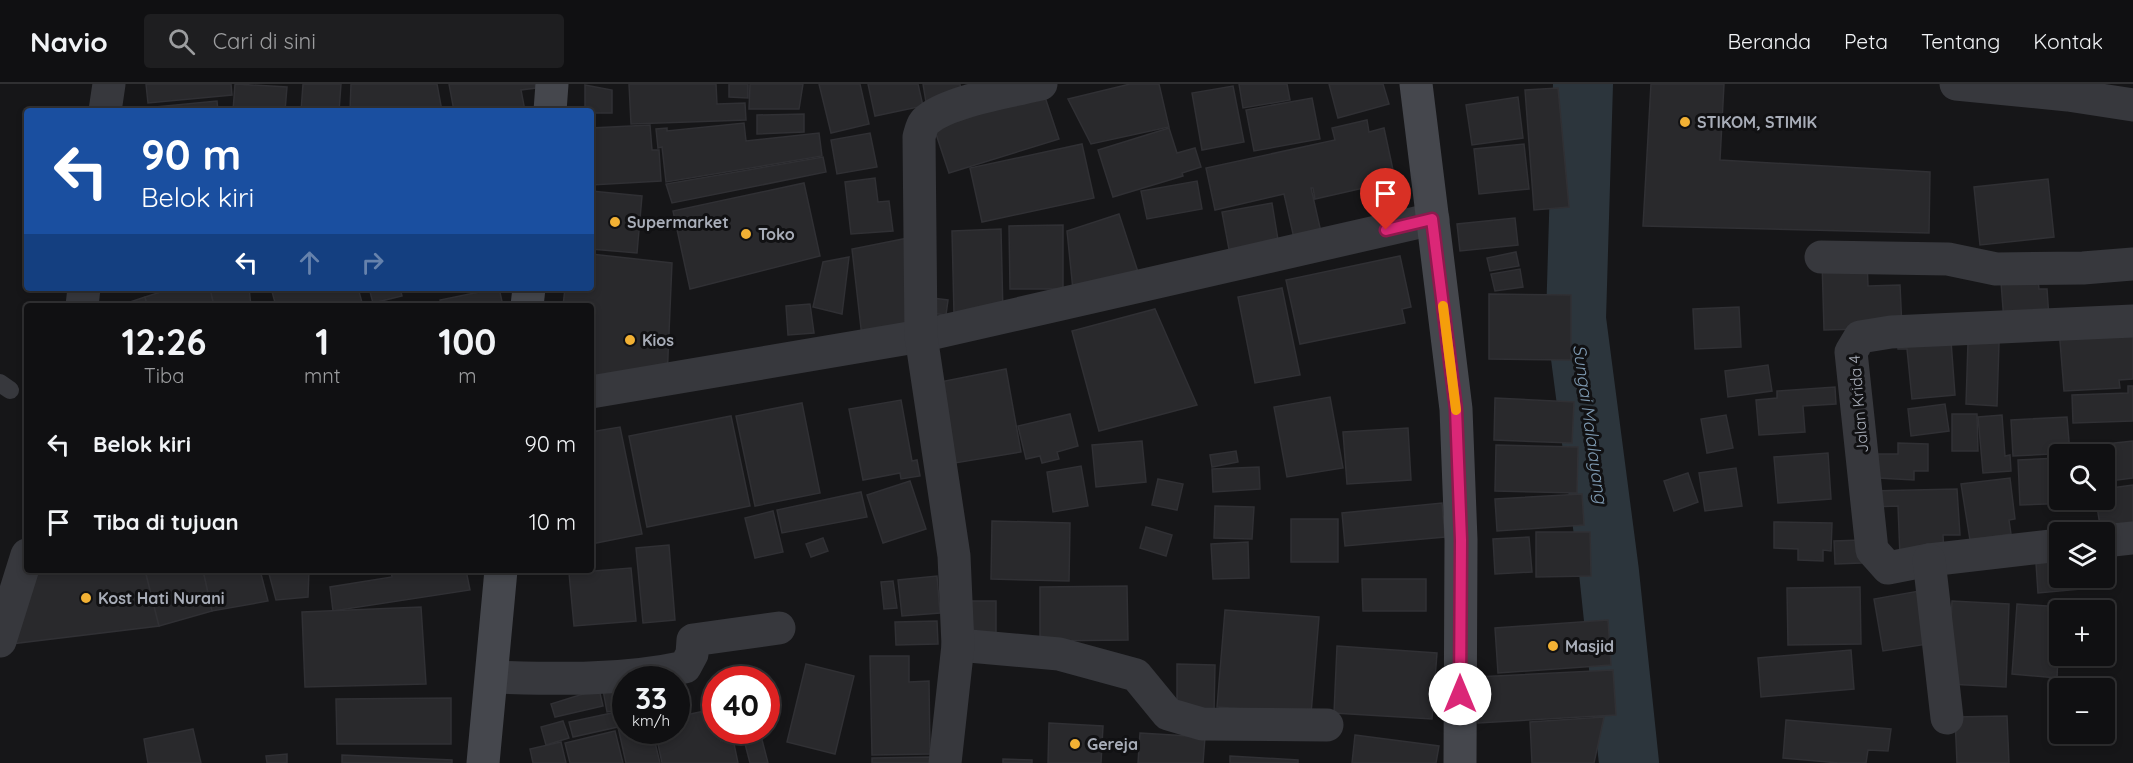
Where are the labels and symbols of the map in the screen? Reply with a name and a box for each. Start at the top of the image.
place label: STIKOM, STIMIK [1697,112,1817,132]
marker: STIKOM, STIMIK [1678,115,1692,129]
pin [1360,168,1411,230]
place label: Supermarket [627,212,729,232]
marker: Supermarket [608,215,622,229]
place label: Toko [758,224,795,244]
marker: Toko [739,227,753,241]
place label: Kios [642,330,674,350]
marker: Kios [623,333,637,347]
water label: Sungai Malalayang [1568,343,1613,507]
street label: Jalan Krida 4 [1844,354,1872,454]
place label: Kost Hati Nurani [98,588,224,608]
marker: Kost Hati Nurani [79,591,93,605]
place label: Masjid [1565,636,1614,656]
marker: Masjid [1546,639,1560,653]
position arrow [1428,662,1492,726]
speed limit sign: 40 [702,666,780,744]
place label: Gereja [1087,734,1138,754]
marker: Gereja [1068,737,1082,751]

